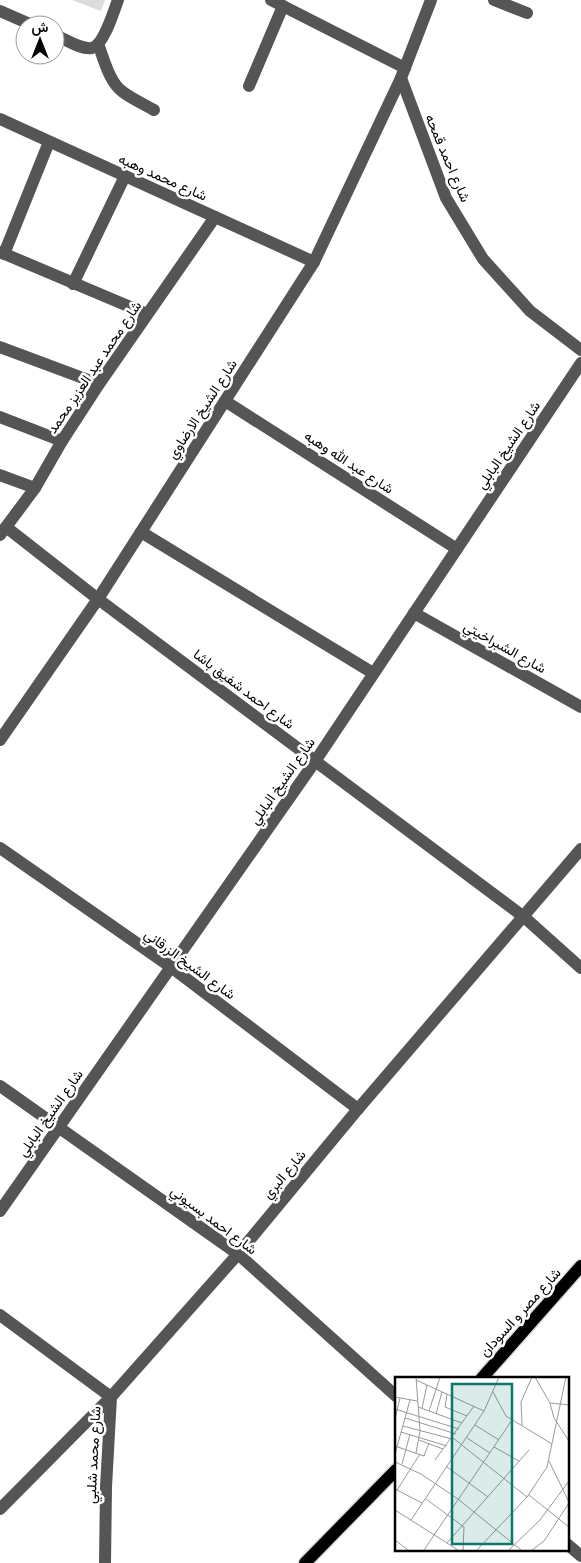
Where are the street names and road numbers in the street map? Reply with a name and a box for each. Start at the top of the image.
street label: شارع احمد قمحه [420,111,475,205]
street label: شارع محمد وهبه [115,149,210,206]
street label: شارع محمد عبد العزيز محمد [43,297,147,438]
street label: شارع الشيخ الارضاوي [163,356,243,464]
street label: شارع الشيخ البابلي [472,397,547,494]
street label: شارع عبد الله وهبه [300,426,397,499]
street label: شارع الشبراخيتي [459,617,549,680]
street label: شارع احمد شفيق باشا [189,645,298,735]
street label: شارع الشيخ البابلي [245,734,321,830]
street label: شارع الشيخ الزرقاني [139,925,239,1006]
street label: شارع الشيخ البابلي [13,1066,89,1162]
street label: شارع البري [258,1146,312,1204]
street label: شارع احمد بسيوني [165,1182,261,1261]
street label: شارع مصر و السودان [475,1264,566,1362]
street label: شارع محمد شلبي [81,1406,108,1504]

